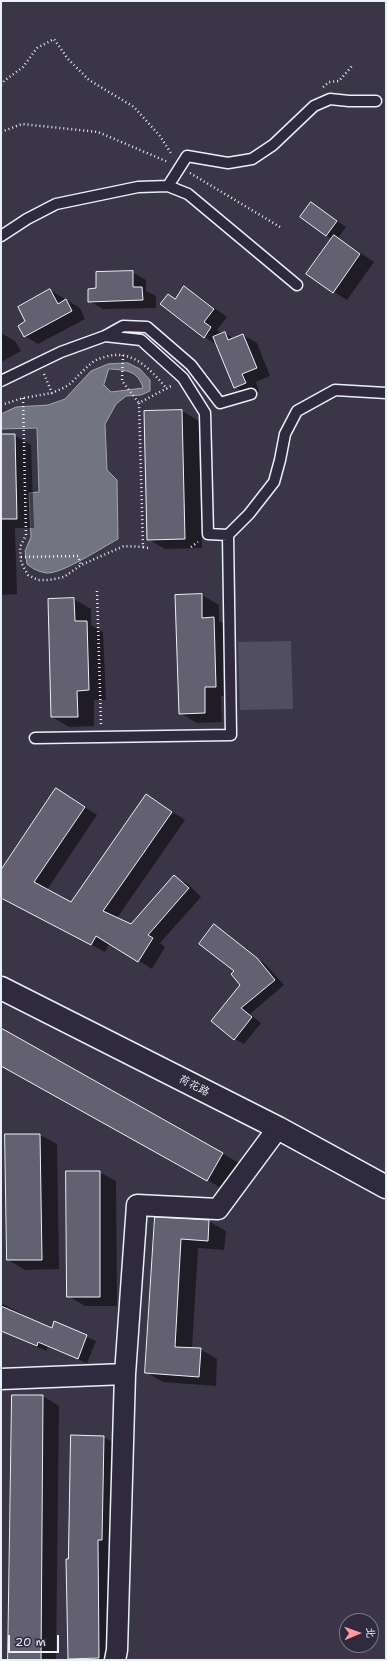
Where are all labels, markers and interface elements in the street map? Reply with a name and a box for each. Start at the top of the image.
street label: 荷花路 [176,1073,212,1099]
north arrow [339,1613,379,1653]
scale bar [10,1627,61,1653]
text: 北 [363,1627,378,1638]
text: 20 m [15,1634,46,1650]

